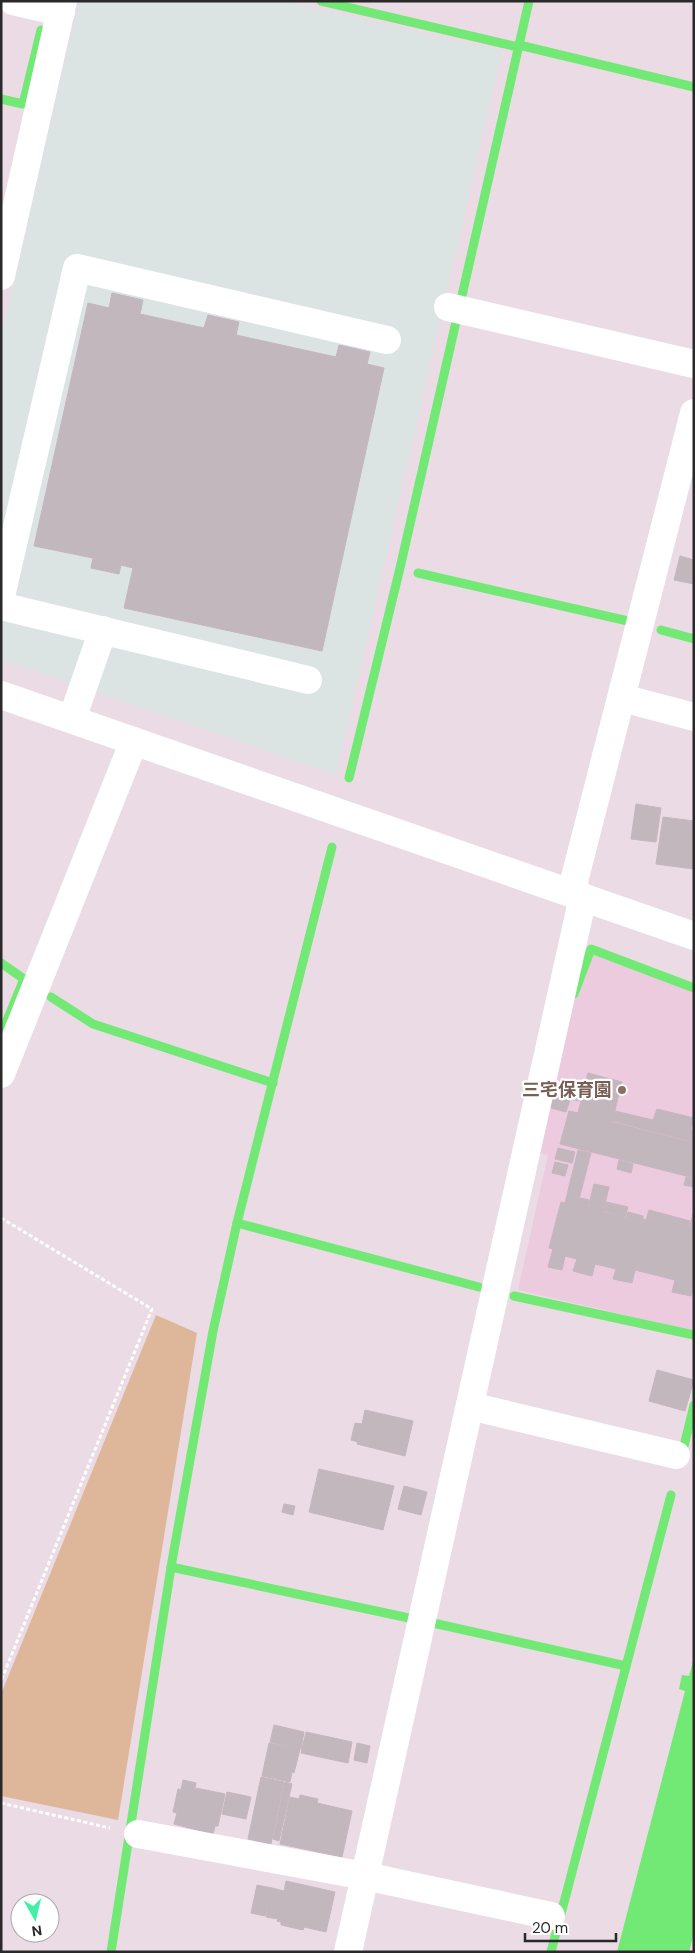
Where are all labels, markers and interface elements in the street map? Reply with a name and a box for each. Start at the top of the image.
place label: 三宅保育園 [522,1078,612,1102]
marker: 三宅保育園 [616,1084,628,1096]
north arrow [10,1893,60,1943]
scale bar [525,1910,616,1942]
text: 20 m [532,1918,568,1938]
text: N [30,1921,43,1940]

